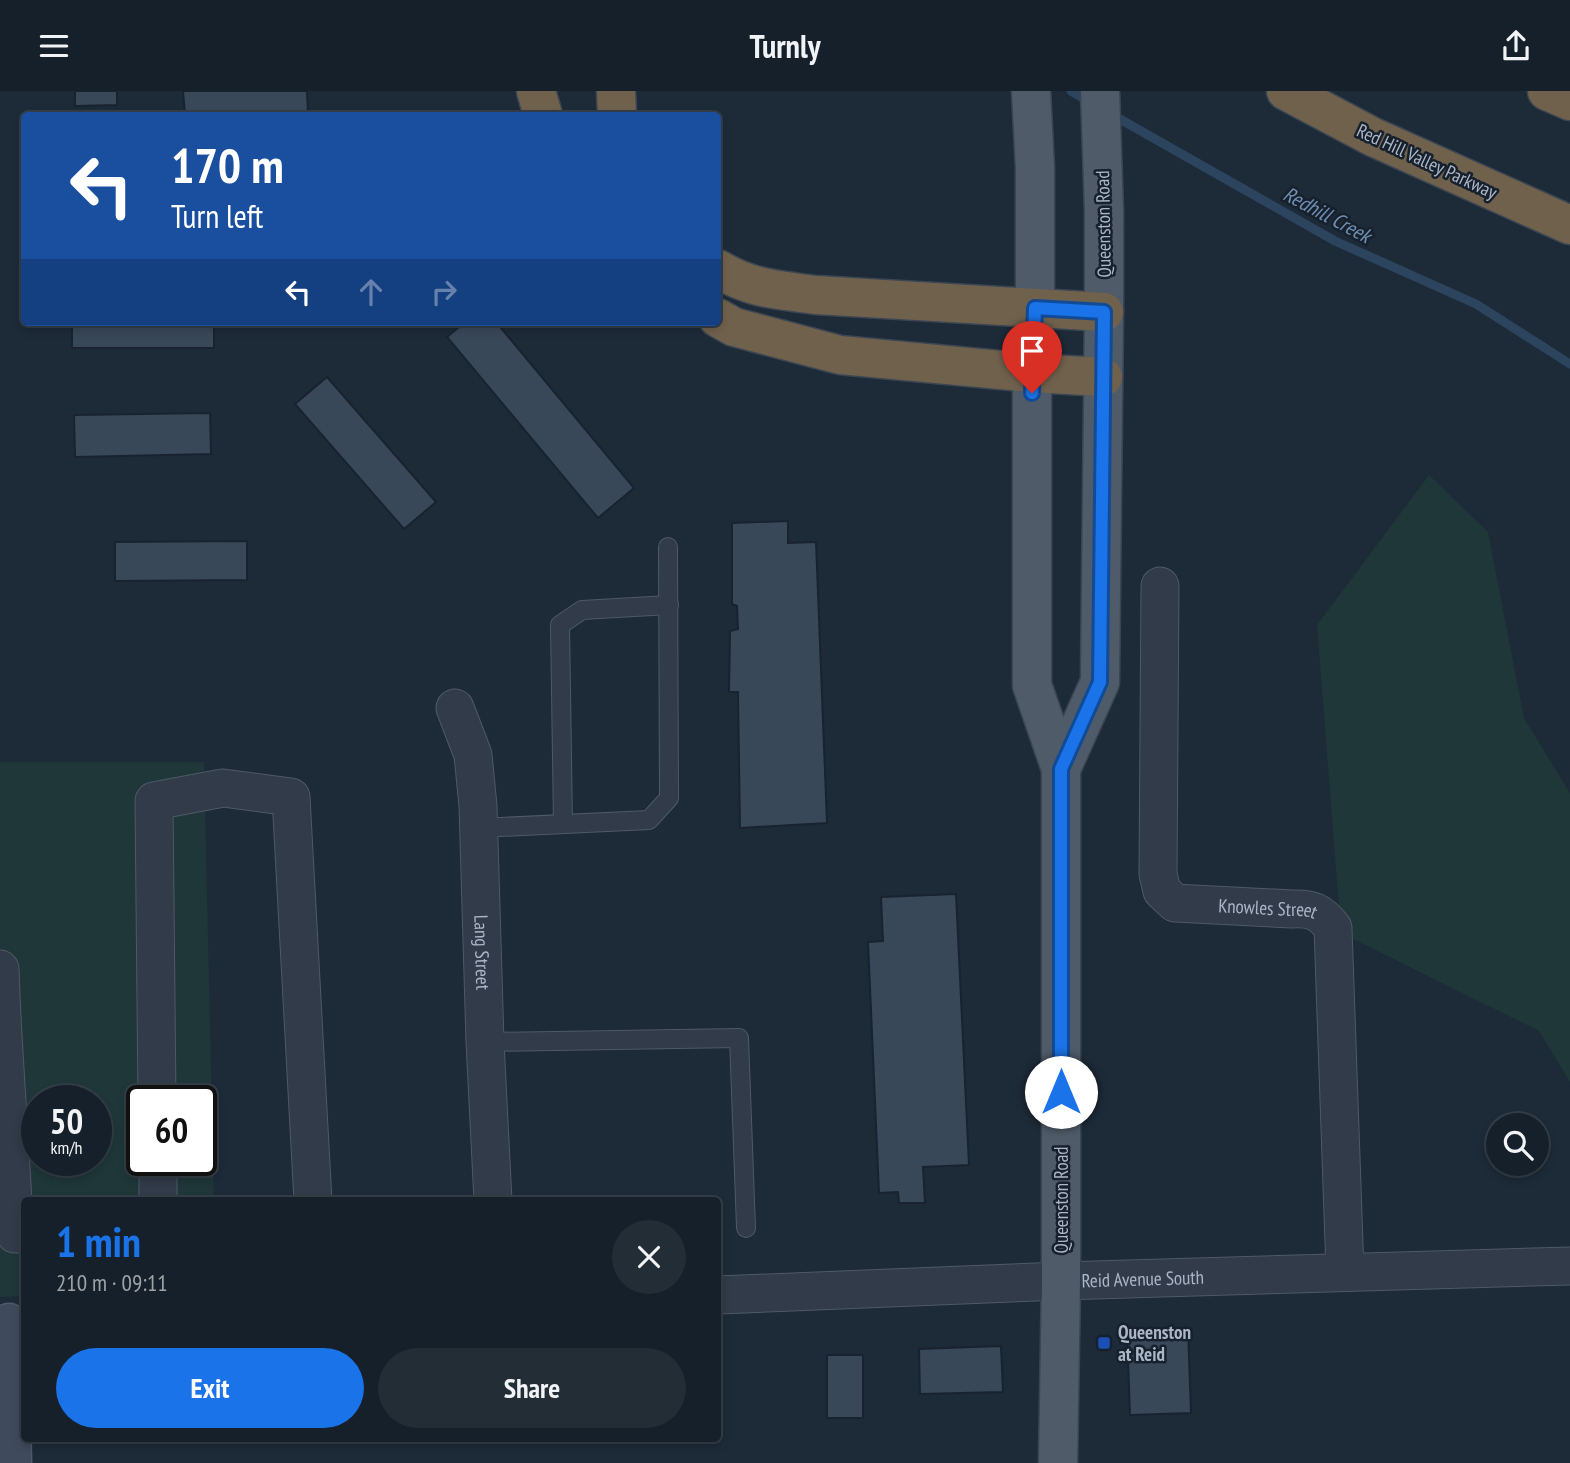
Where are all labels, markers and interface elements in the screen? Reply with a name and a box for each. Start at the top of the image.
text: Turnly [749,25,821,67]
icon: menu [35,27,73,65]
icon: share [1497,27,1535,65]
street label: Red Hill Valley Parkway [1353,118,1502,204]
text: 170 m [171,133,284,197]
icon: left [56,140,147,231]
street label: Queenston Road [1090,170,1116,278]
water label: Redhill Creek [1279,180,1378,250]
text: Turn left [171,195,263,237]
icon: left [279,273,317,311]
icon: ahead [352,273,390,311]
icon: right [425,273,463,311]
pin [1002,321,1062,393]
icon: arrive [1013,332,1051,370]
street label: Knowles Street [1218,893,1322,924]
street label: Lang Street [469,914,495,991]
position arrow [1024,1055,1098,1129]
speed limit sign: 60 [126,1085,217,1176]
text: 50 [50,1098,83,1144]
map controls [1486,1113,1549,1176]
button: search [1486,1113,1549,1176]
text: km/h [51,1136,82,1159]
street label: Queenston Road [1049,1146,1073,1254]
text: 1 min [56,1214,141,1269]
button: close [612,1220,686,1294]
street label: Reid Avenue South [1081,1265,1204,1292]
text: 210 m · 09:11 [56,1268,168,1297]
place label: Queenston at Reid [1118,1320,1191,1366]
marker: Queenston at Reid [1096,1335,1112,1351]
button: Exit [56,1348,364,1428]
button: Share [378,1348,686,1428]

